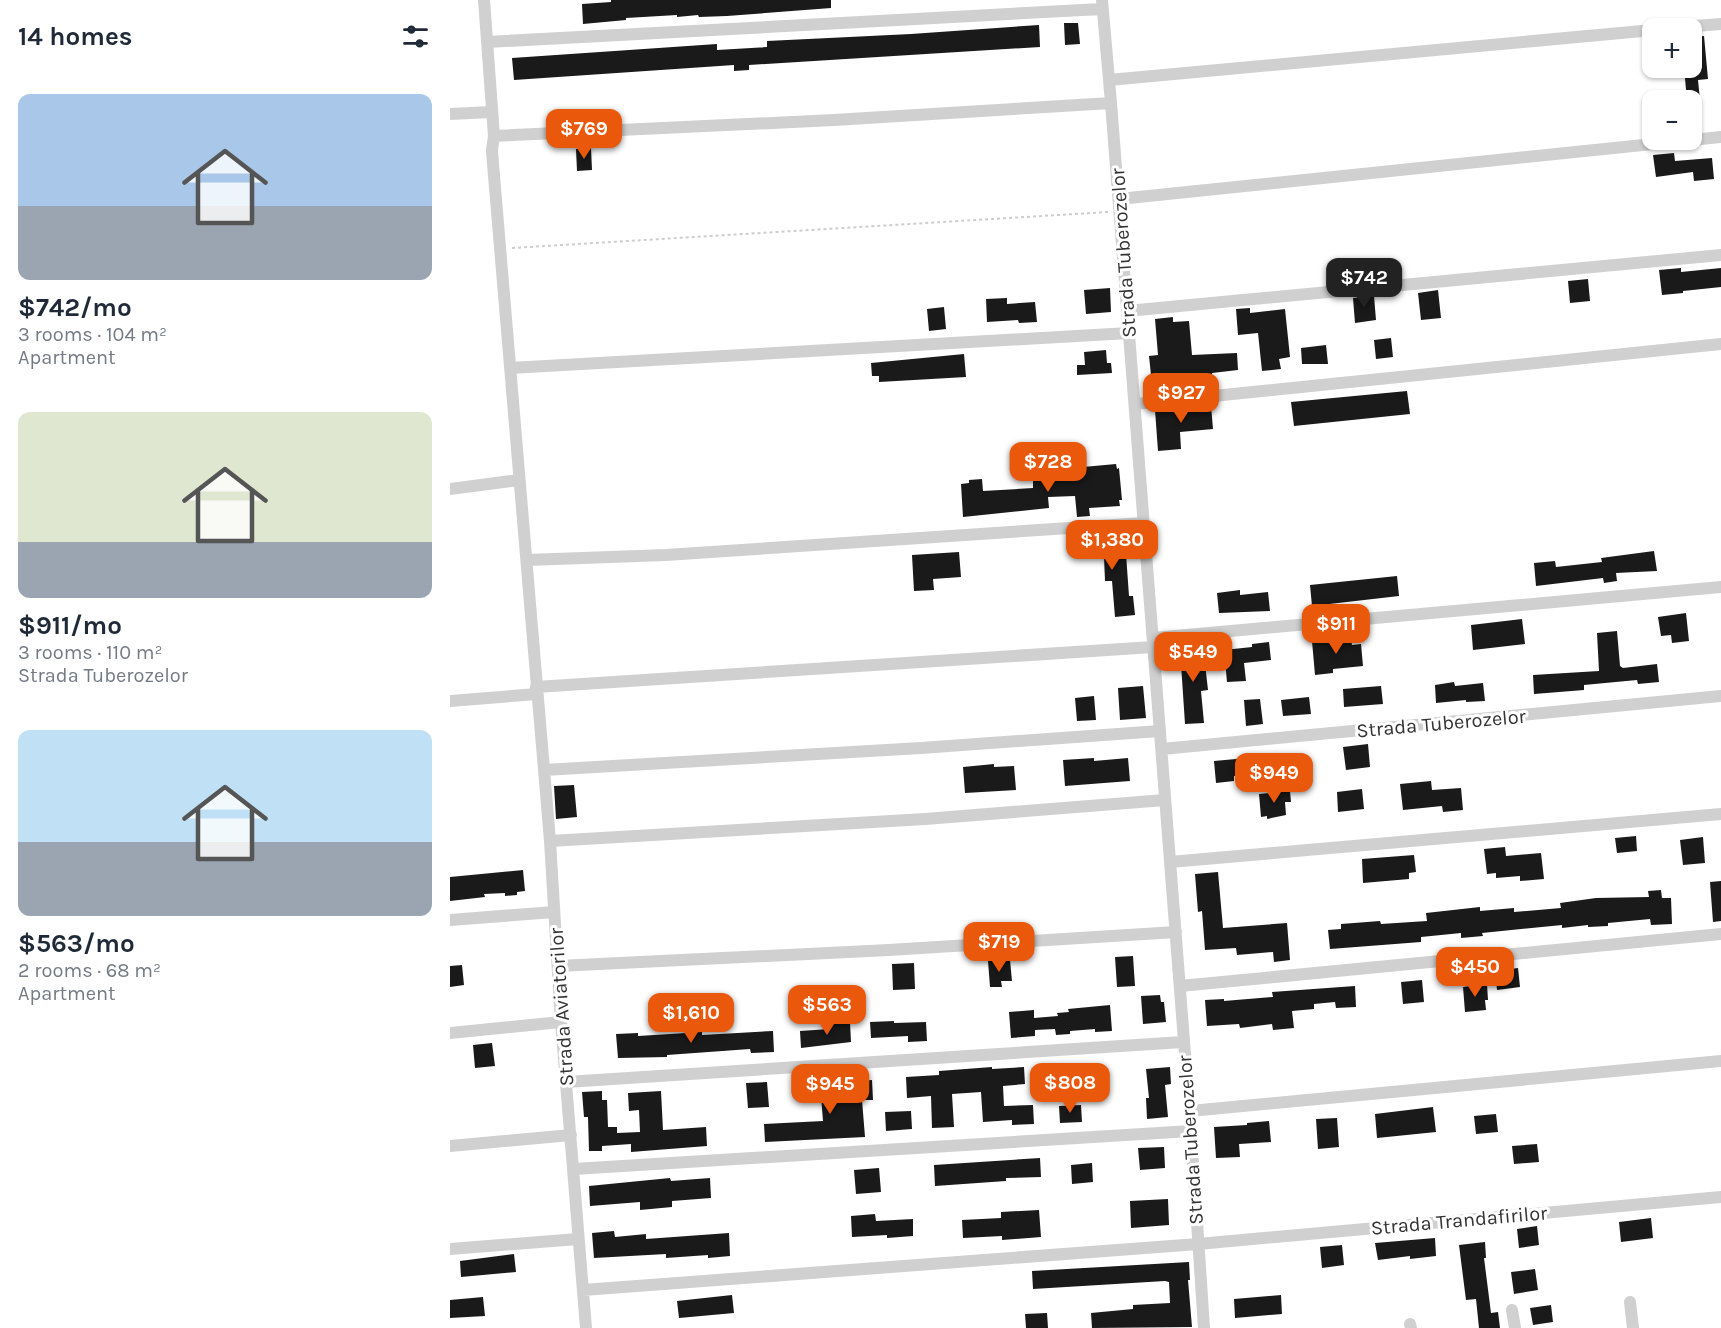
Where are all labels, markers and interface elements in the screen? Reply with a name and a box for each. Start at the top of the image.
map controls [1642,18,1702,150]
button: + [1642,18,1702,78]
icon: filters [399,20,432,53]
text: 14 homes [18,21,132,52]
button: − [1642,90,1702,150]
pin: $769 [548,109,620,160]
text: $769 [560,117,608,140]
icon: home [171,133,279,241]
street label: Strada Tuberozelor [1106,167,1141,339]
pin: $742 [1328,258,1400,309]
text: $742 [1340,266,1388,289]
text: $742/mo [18,292,132,323]
text: 3 rooms · 104 m² [18,323,167,346]
text: Apartment [18,346,116,369]
pin: $927 [1145,373,1217,424]
text: $927 [1157,381,1205,404]
pin: $728 [1012,442,1084,493]
text: $728 [1024,450,1072,473]
icon: home [171,451,279,559]
pin: $1,380 [1063,520,1161,571]
text: $1,380 [1080,528,1144,551]
pin: $911 [1300,604,1372,655]
text: $911/mo [18,610,122,641]
text: $911 [1316,612,1356,635]
pin: $549 [1157,632,1229,683]
text: $549 [1168,640,1218,663]
text: 3 rooms · 110 m² [18,641,163,664]
text: Strada Tuberozelor [18,664,188,687]
street label: Strada Tuberozelor [1355,705,1527,742]
pin: $949 [1238,753,1310,804]
text: $949 [1249,761,1299,784]
icon: home [171,769,279,877]
pin: $719 [963,922,1035,973]
street label: Strada Aviatorilor [544,926,579,1087]
text: $563/mo [18,928,135,959]
text: $719 [977,930,1021,953]
pin: $450 [1439,947,1511,998]
text: $450 [1450,955,1500,978]
text: 2 rooms · 68 m² [18,959,161,982]
text: Apartment [18,982,116,1005]
pin: $563 [791,985,863,1036]
pin: $1,610 [642,993,740,1044]
text: $563 [802,993,852,1016]
text: $1,610 [662,1001,720,1024]
street label: Strada Tuberozelor [1173,1054,1208,1226]
pin: $808 [1034,1063,1106,1114]
pin: $945 [794,1064,866,1115]
text: $808 [1044,1071,1096,1094]
text: $945 [805,1072,855,1095]
street label: Strada Trandafirilor [1370,1201,1549,1240]

